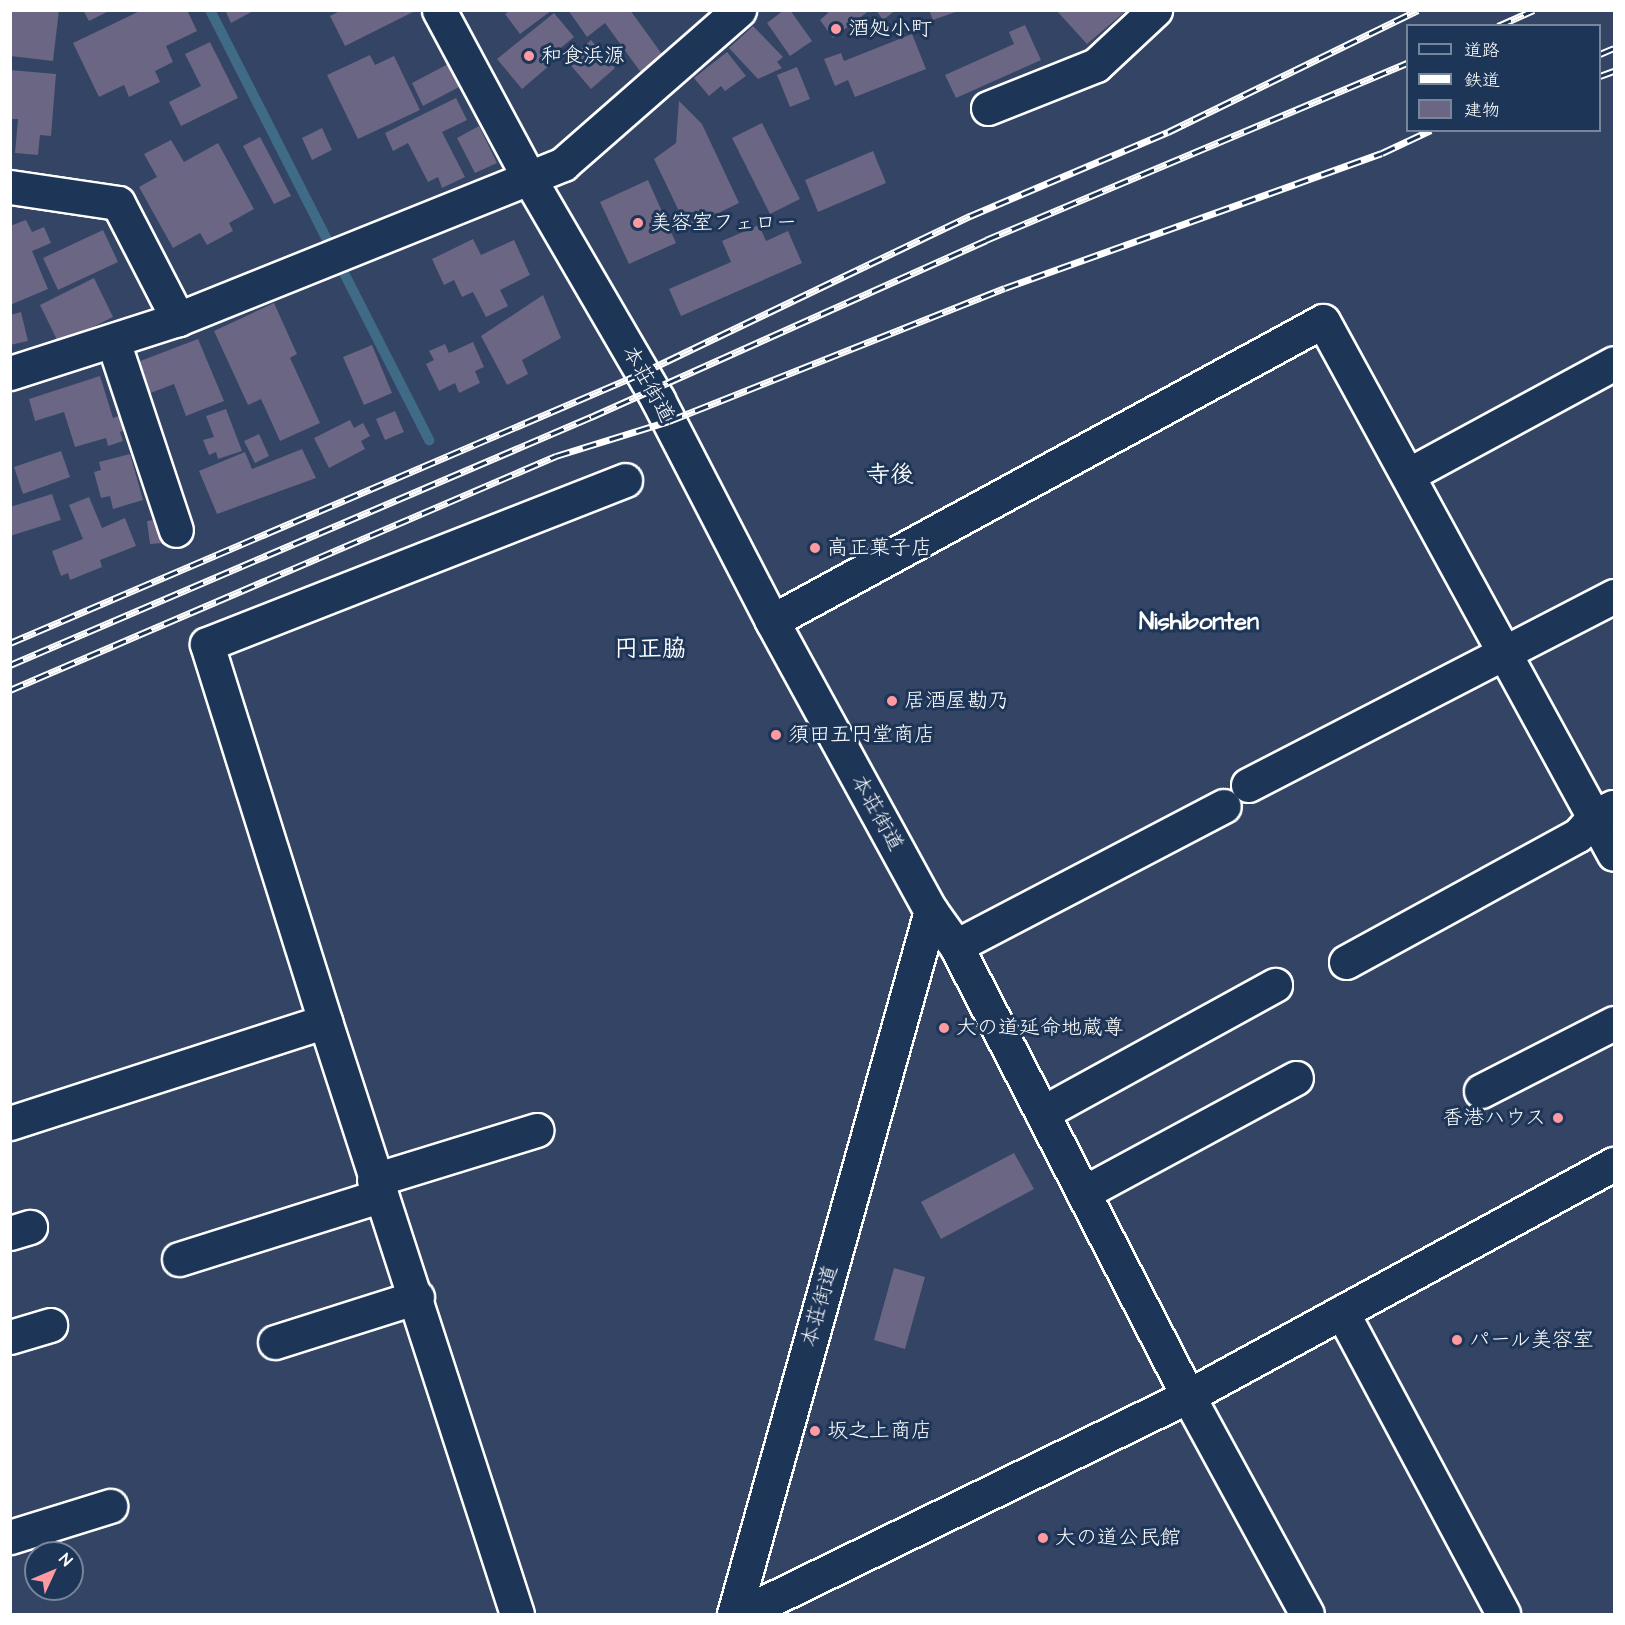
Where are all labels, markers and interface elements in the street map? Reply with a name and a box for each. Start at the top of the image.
place label: 酒処小町 [848,16,932,42]
marker: 酒処小町 [829,22,843,36]
legend [1406,24,1601,132]
text: 道路 [1464,38,1500,63]
place label: 和食浜源 [541,43,625,69]
marker: 和食浜源 [522,49,536,63]
text: 鉄道 [1464,68,1500,93]
text: 建物 [1464,98,1500,123]
place label: 美容室フェロー [650,210,797,236]
marker: 美容室フェロー [631,216,645,230]
street label: 本荘街道 [617,341,679,427]
district label: 寺後 [866,462,914,490]
place label: 高正菓子店 [827,535,932,561]
marker: 高正菓子店 [808,541,822,555]
district label: Nishibonten [1139,609,1259,637]
district label: 円正脇 [614,636,686,664]
place label: 居酒屋勘乃 [904,688,1009,714]
marker: 居酒屋勘乃 [885,694,899,708]
place label: 須田五円堂商店 [788,722,935,748]
marker: 須田五円堂商店 [769,728,783,742]
street label: 本荘街道 [846,770,908,856]
place label: 大の道延命地蔵尊 [956,1015,1124,1041]
marker: 大の道延命地蔵尊 [937,1021,951,1035]
place label: 香港ハウス [1441,1105,1546,1131]
marker: 香港ハウス [1551,1111,1565,1125]
street label: 本荘街道 [796,1262,844,1350]
place label: パール美容室 [1469,1327,1595,1353]
marker: パール美容室 [1450,1333,1464,1347]
place label: 坂之上商店 [827,1418,932,1444]
marker: 坂之上商店 [808,1424,822,1438]
place label: 大の道公民館 [1055,1525,1181,1551]
marker: 大の道公民館 [1036,1531,1050,1545]
north arrow [24,1541,84,1601]
text: N [54,1549,77,1571]

